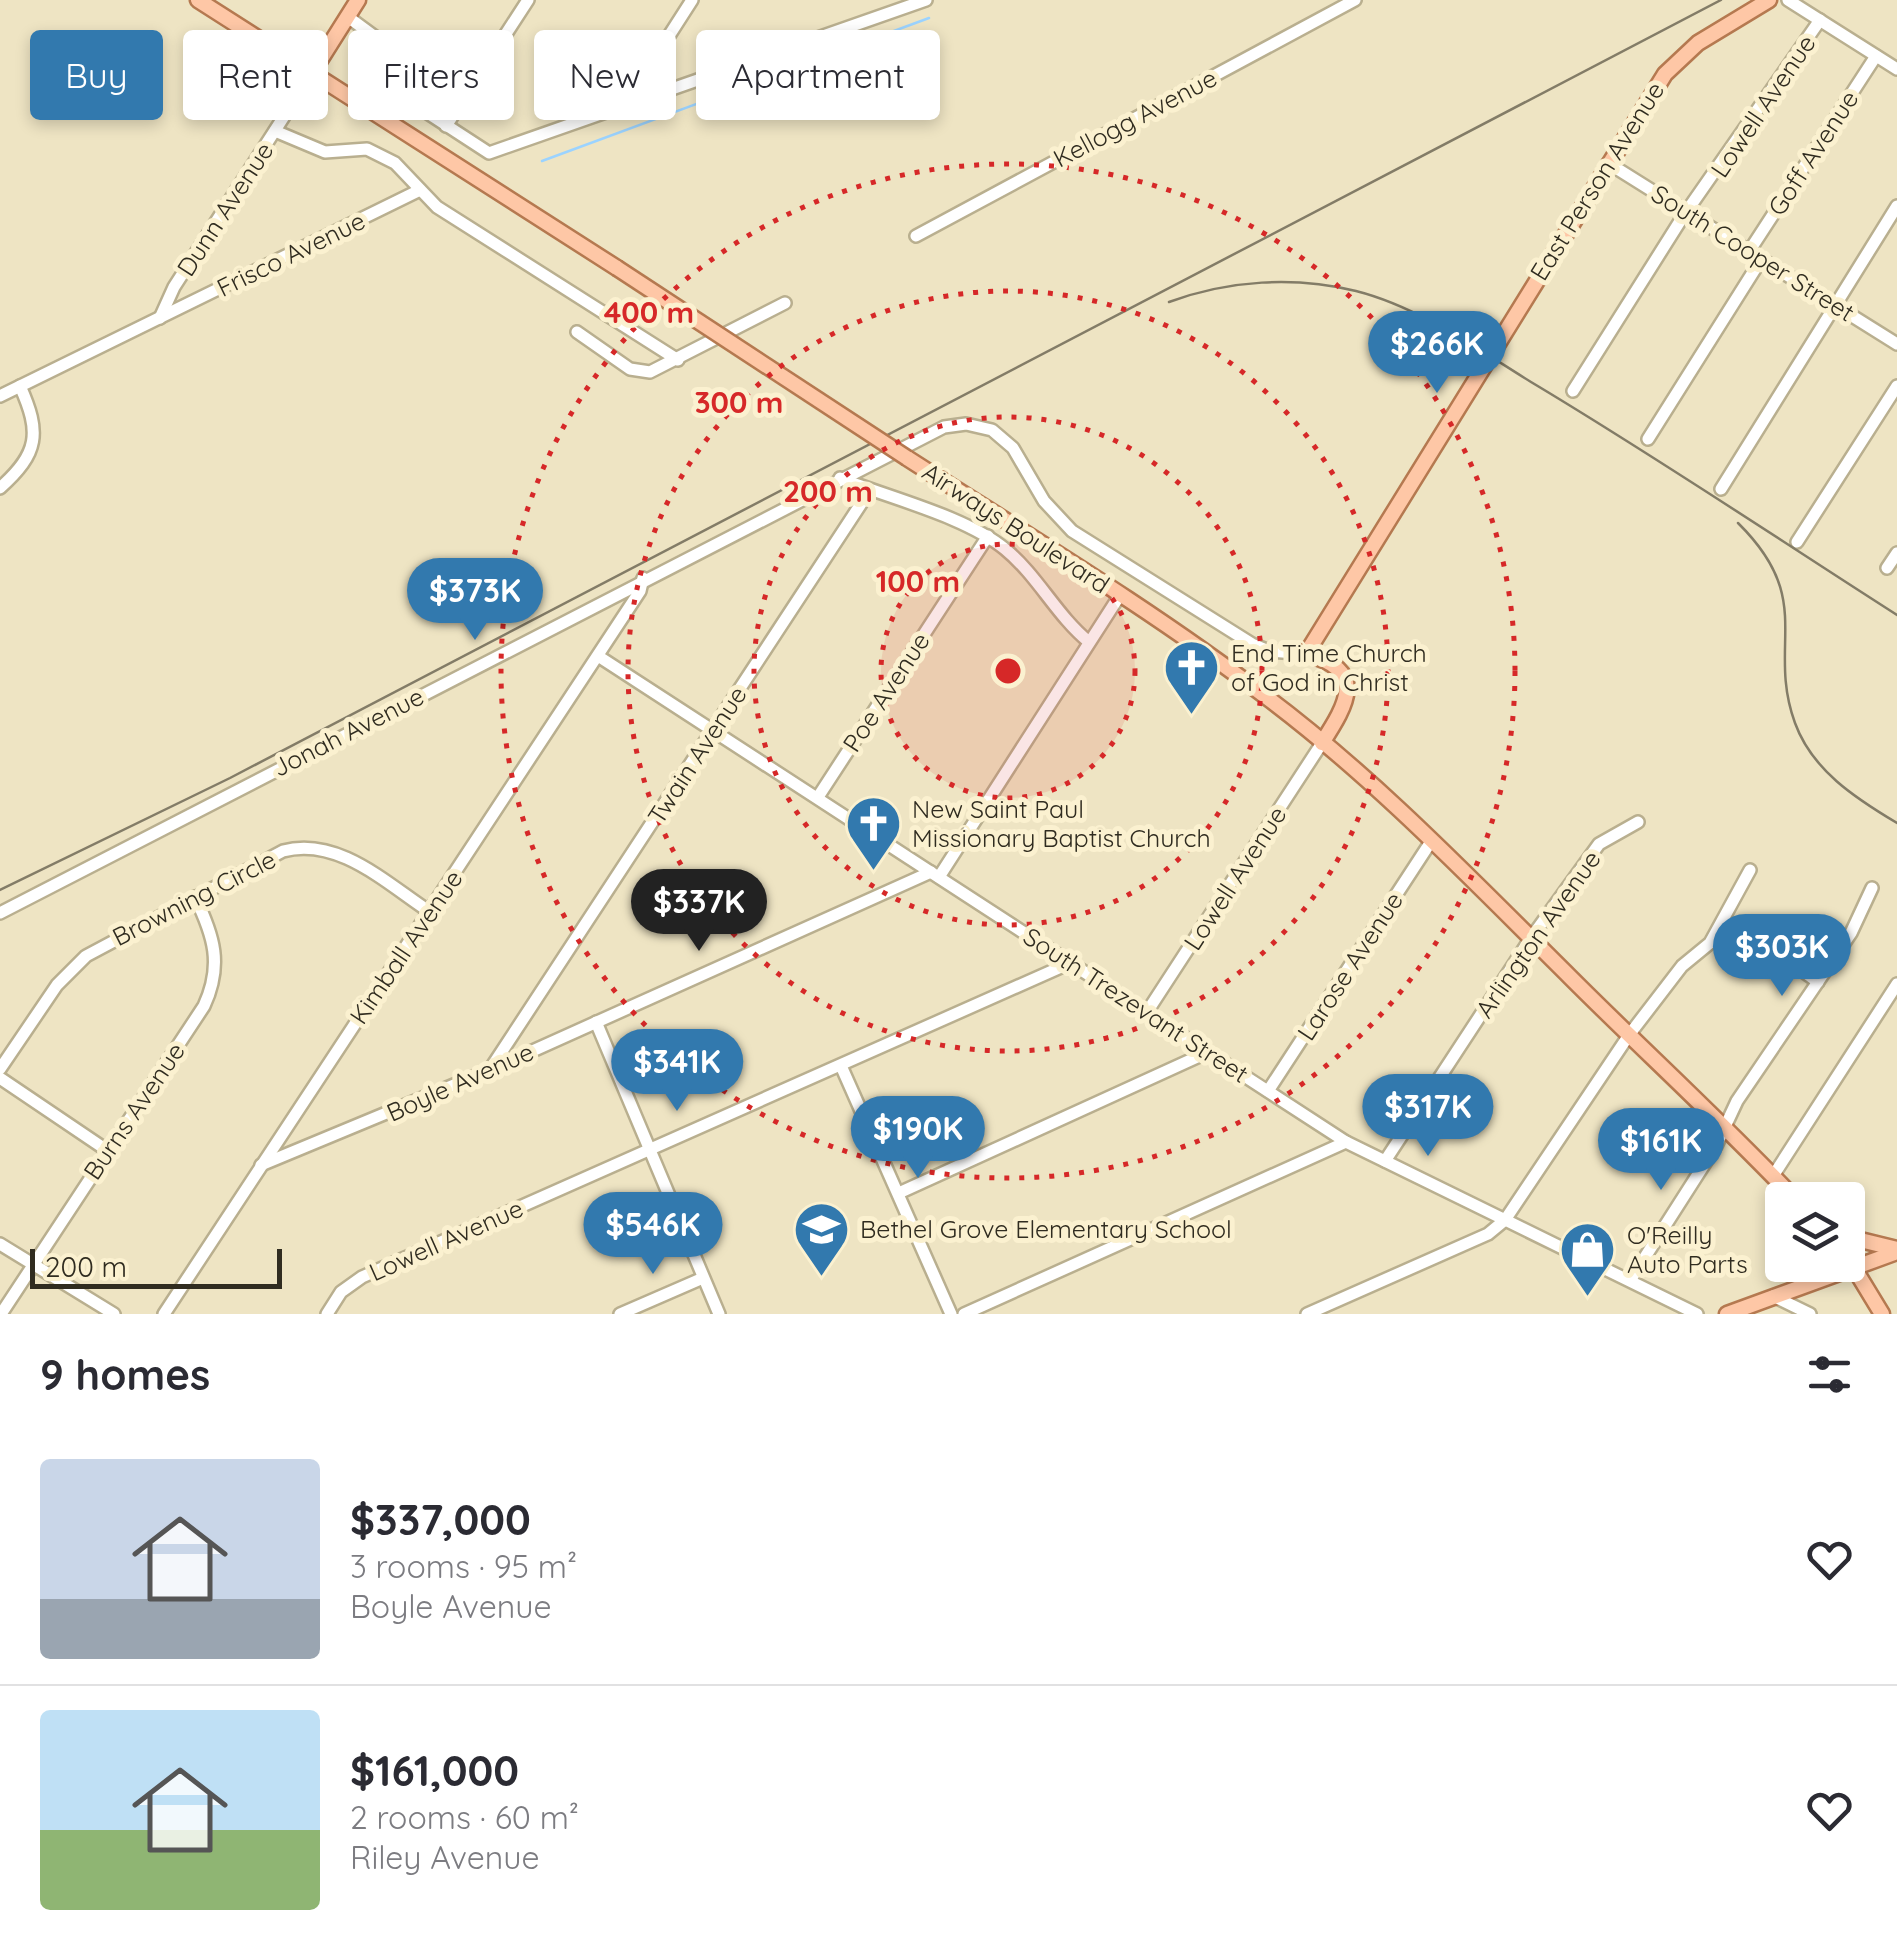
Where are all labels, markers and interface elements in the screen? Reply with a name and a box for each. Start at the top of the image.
street label: Lowell Avenue [1704,29,1822,183]
chip: Buy [30,30,163,120]
chip: Rent [183,30,328,120]
chip: Filters [348,30,514,120]
chip: New [534,30,676,120]
chip: Apartment [696,30,940,120]
street label: Kellogg Avenue [1048,62,1222,174]
street label: East Person Avenue [1523,76,1670,286]
street label: Goff Avenue [1761,84,1864,221]
street label: Dunn Avenue [170,136,279,282]
street label: South Cooper Street [1646,178,1860,328]
street label: Frisco Avenue [212,204,370,303]
text: 400 m [604,293,694,331]
pin: $266K [1367,311,1507,396]
text: $266K [1390,323,1484,363]
text: 300 m [694,383,784,421]
street label: Airways Boulevard [917,456,1116,600]
text: 200 m [783,472,873,510]
pin: $373K [405,558,545,643]
text: 100 m [876,562,960,600]
text: $373K [429,570,521,610]
street label: Poe Avenue [835,626,936,757]
church icon: End Time Church of God in Christ [1162,637,1222,716]
place label: End Time Church of God in Christ [1231,637,1427,697]
centre of rings [990,653,1026,689]
street label: Jonah Avenue [267,680,429,783]
street label: Twain Avenue [640,680,753,830]
church icon: New Saint Paul Missionary Baptist Church [843,793,903,872]
place label: New Saint Paul Missionary Baptist Church [912,793,1211,853]
street label: Lowell Avenue [1177,800,1293,955]
street label: Browning Circle [107,843,281,952]
street label: Arlington Avenue [1468,844,1607,1023]
street label: Kimball Avenue [343,864,469,1030]
pin: $337K [629,869,769,954]
text: $337K [653,881,745,921]
street label: Larose Avenue [1290,886,1409,1046]
pin: $303K [1712,914,1852,999]
street label: South Trezevant Street [1018,920,1255,1089]
text: $303K [1735,926,1829,966]
pin: $341K [607,1029,747,1114]
street label: Boyle Avenue [382,1035,538,1128]
street label: Burns Avenue [76,1036,191,1185]
text: $341K [633,1041,721,1081]
pin: $317K [1358,1074,1498,1159]
text: $317K [1384,1086,1472,1126]
pin: $190K [848,1096,988,1181]
text: $190K [873,1108,963,1148]
pin: $161K [1591,1108,1731,1193]
text: $161K [1620,1120,1702,1160]
map controls [1765,1182,1865,1282]
button: layers [1765,1182,1865,1282]
street label: Lowell Avenue [364,1192,528,1287]
pin: $546K [583,1192,723,1277]
school or university icon: Bethel Grove Elementary School [791,1199,851,1278]
text: $546K [605,1204,701,1244]
place label: Bethel Grove Elementary School [860,1213,1232,1244]
shop icon: O'Reilly Auto Parts [1558,1219,1618,1298]
place label: O'Reilly Auto Parts [1627,1219,1748,1279]
scale bar [30,1244,282,1288]
text: 200 m [45,1249,127,1284]
icon: filters [1802,1347,1857,1402]
text: 9 homes [40,1348,210,1401]
text: $337,000 [350,1493,531,1546]
icon: home [120,1499,240,1619]
icon: heart [1802,1532,1857,1587]
text: 3 rooms · 95 m² [350,1546,577,1586]
text: Boyle Avenue [350,1586,552,1626]
text: $161,000 [350,1744,519,1797]
icon: home [120,1750,240,1870]
icon: heart [1802,1783,1857,1838]
text: 2 rooms · 60 m² [350,1797,579,1837]
text: Riley Avenue [350,1837,540,1877]

